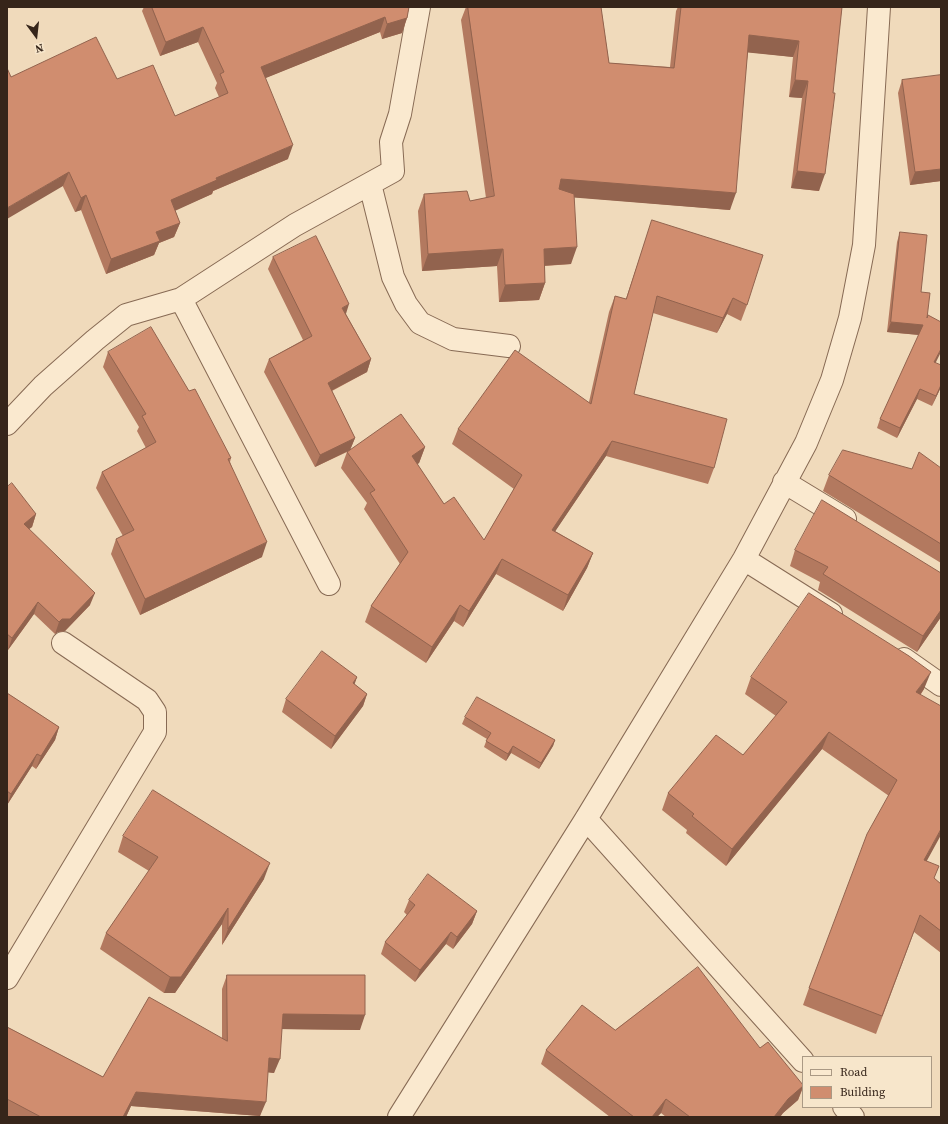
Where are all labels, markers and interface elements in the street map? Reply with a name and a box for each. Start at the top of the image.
north arrow [16,16,56,56]
text: N [33,40,45,56]
legend [802,1056,932,1108]
text: Road [840,1064,867,1080]
text: Building [840,1084,885,1100]

